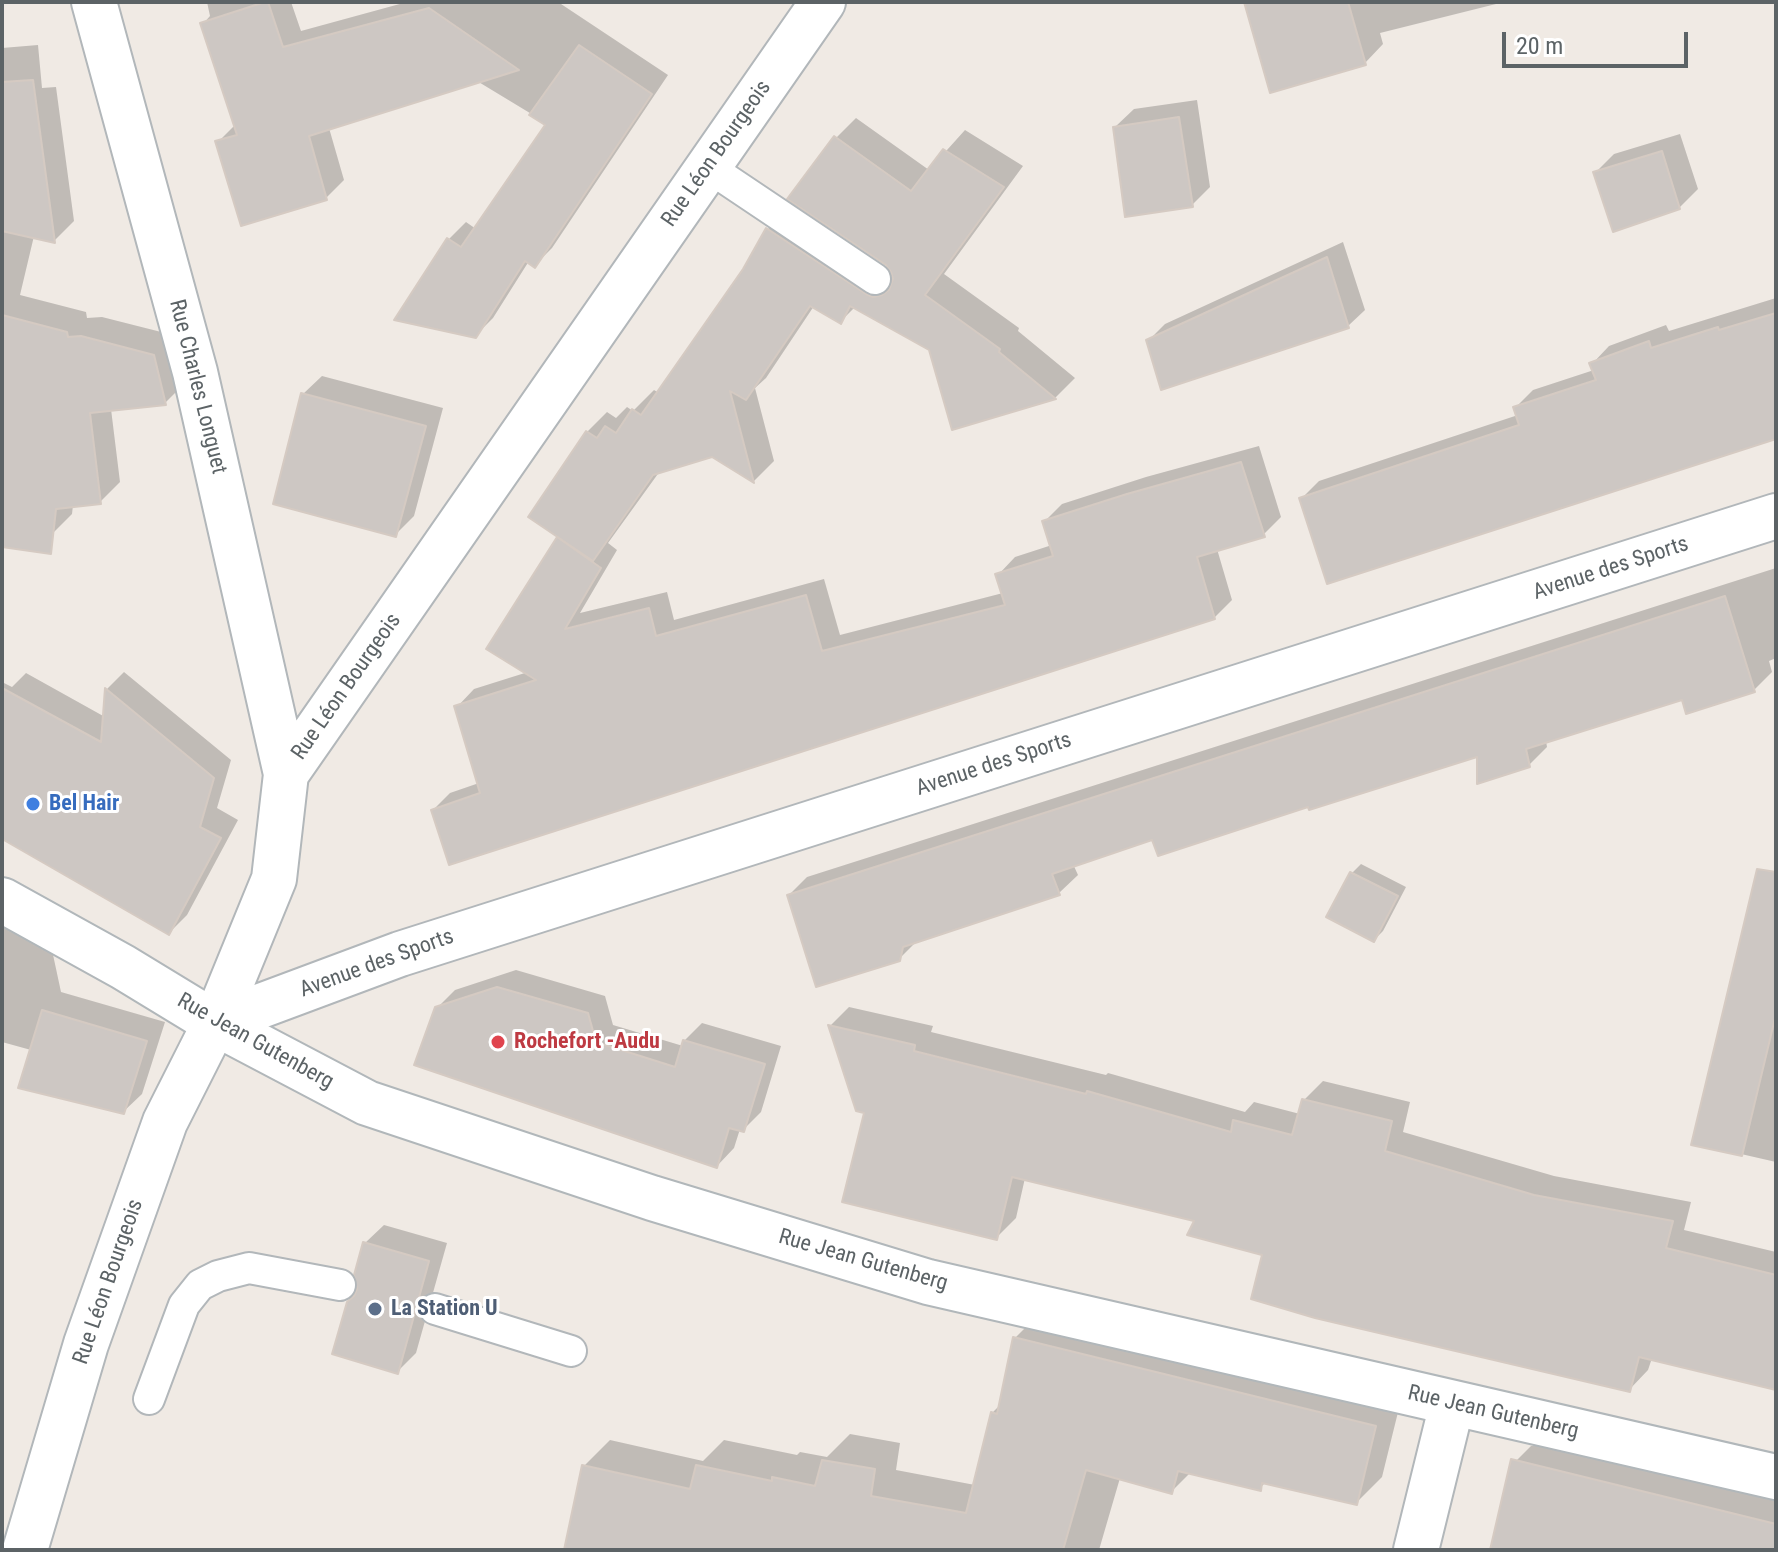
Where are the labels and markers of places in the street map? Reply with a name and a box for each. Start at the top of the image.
place label: Bel Hair [49,791,119,817]
marker: Bel Hair [24,795,42,813]
place label: Rochefort -Audu [514,1029,660,1055]
marker: Rochefort -Audu [489,1033,507,1051]
place label: La Station U [391,1296,498,1322]
marker: La Station U [366,1300,384,1318]

